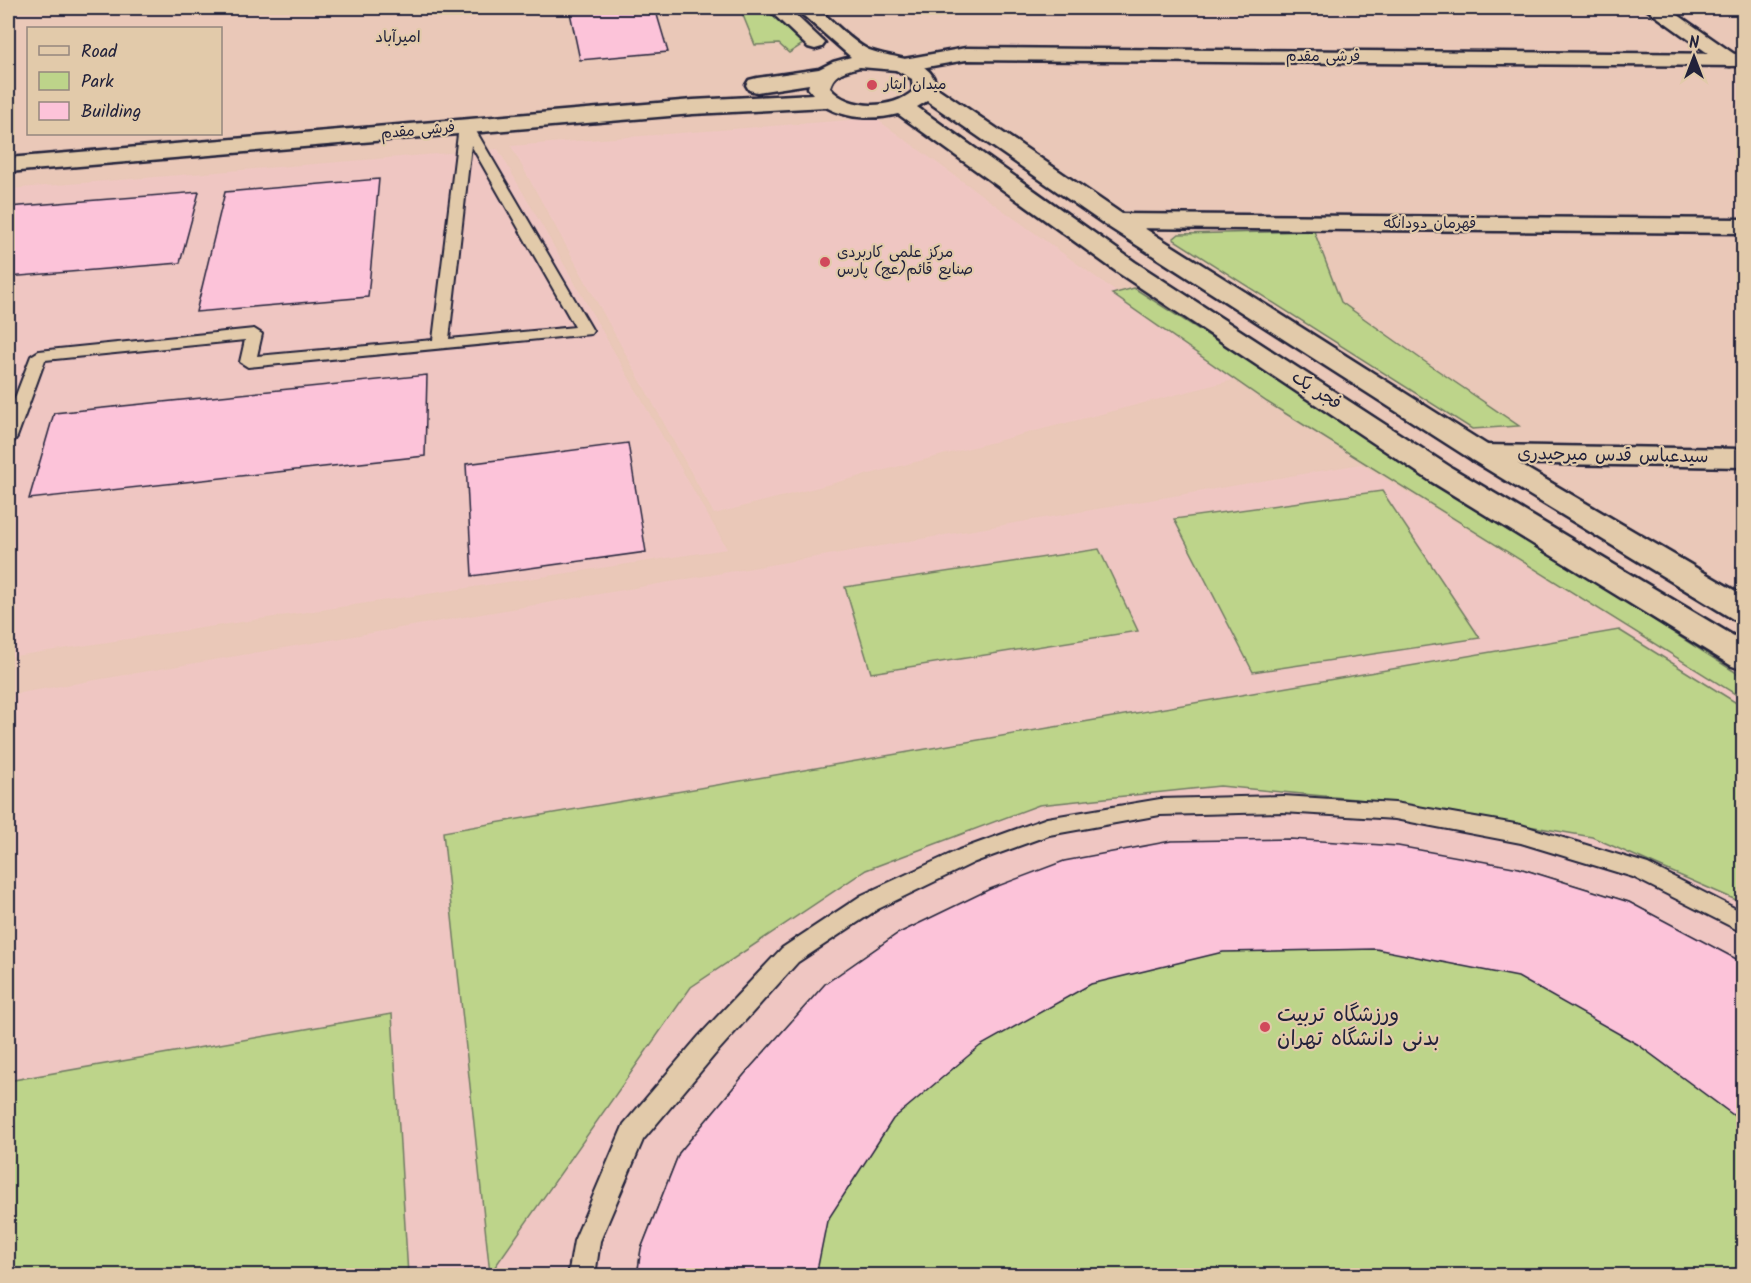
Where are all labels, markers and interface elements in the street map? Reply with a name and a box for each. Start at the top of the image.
district label: امیرآباد [375,25,421,50]
legend [27,27,222,135]
north arrow [1664,27,1724,87]
text: N [1689,31,1699,56]
text: Road [81,38,118,67]
street label: فرشی مقدم [1286,45,1360,69]
text: Park [81,68,114,97]
place label: میدان ایثار [883,73,947,97]
marker: میدان ایثار [865,78,879,92]
text: Building [81,98,141,127]
street label: فرشی مقدم [380,116,456,146]
street label: قهرمان دودانگه [1384,212,1476,236]
place label: مرکز علمی کاربردی صنایع قائم(عج) پارس [837,241,973,282]
marker: مرکز علمی کاربردی صنایع قائم(عج) پارس [818,255,832,269]
street label: فجر یک [1285,364,1347,418]
street label: سیدعباس قدس میرحیدری [1517,440,1709,472]
place label: ورزشگاه تربیت بدنی دانشگاه تهران [1277,999,1440,1056]
marker: ورزشگاه تربیت بدنی دانشگاه تهران [1258,1020,1272,1034]

